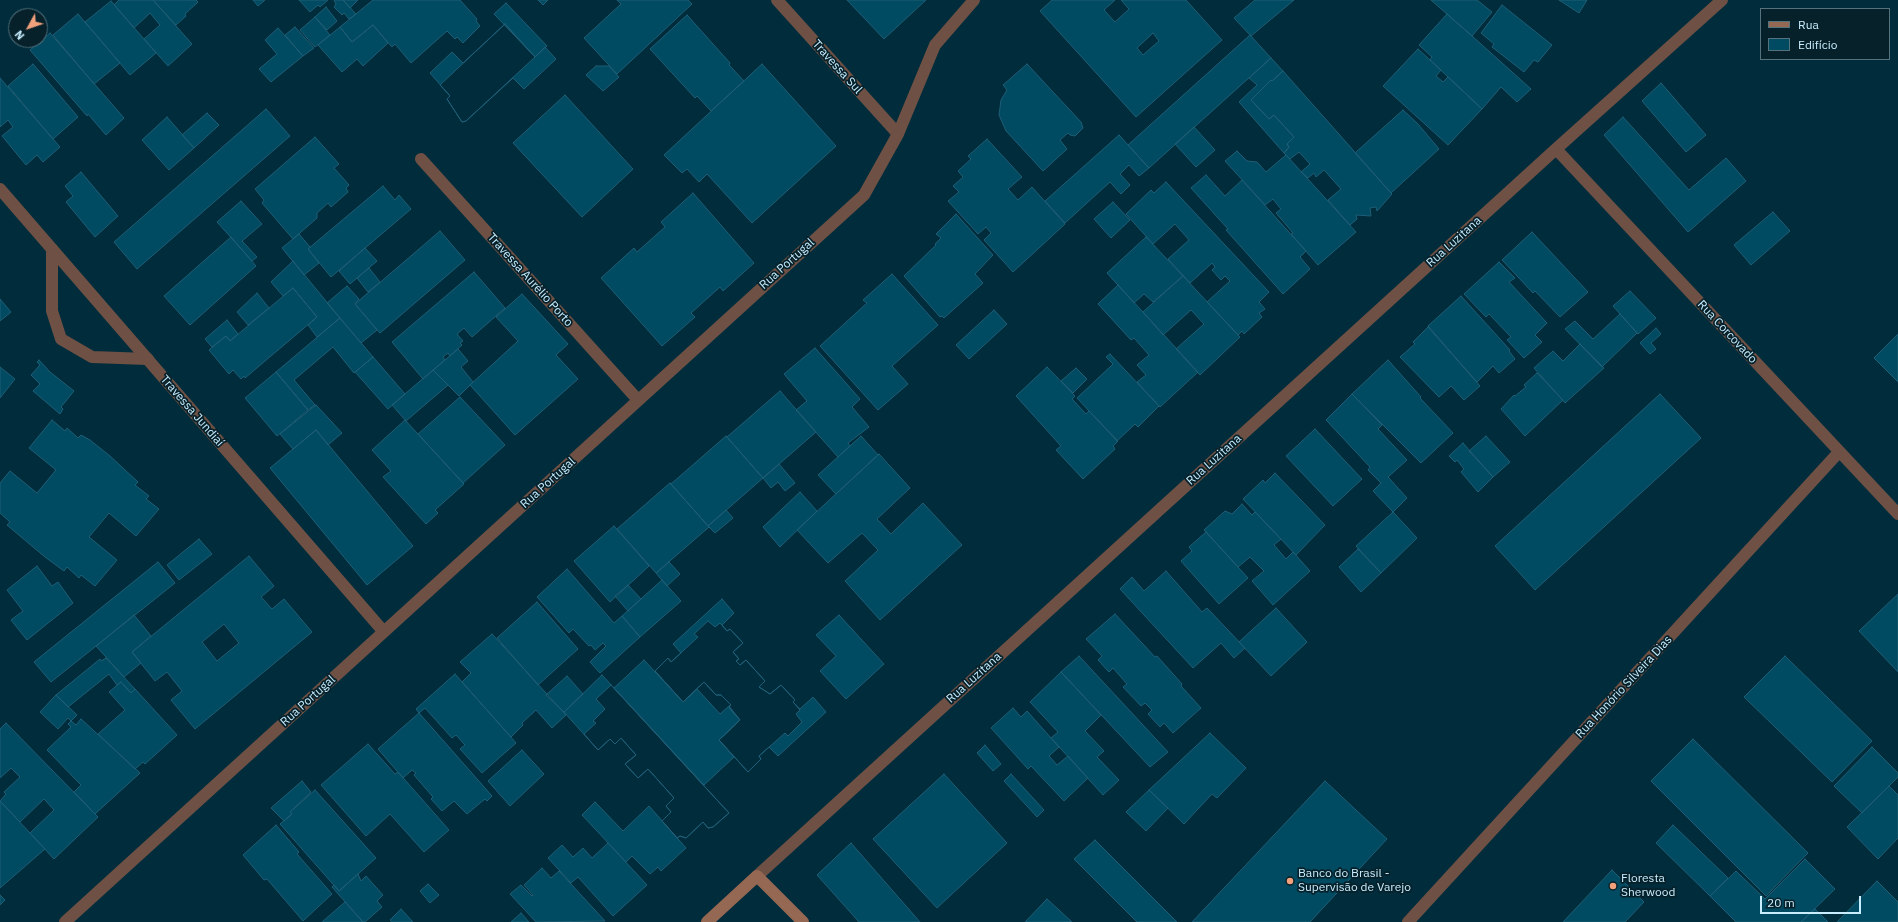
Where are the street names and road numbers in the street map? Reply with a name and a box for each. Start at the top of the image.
street label: Travessa Sul [809,37,865,97]
street label: Rua Luzitana [1424,214,1484,270]
street label: Travessa Aurélio Porto [484,230,576,330]
street label: Rua Portugal [757,236,817,292]
street label: Rua Corcovado [1694,298,1760,366]
street label: Travessa Jundiaí [157,373,227,449]
street label: Rua Luzitana [1184,432,1244,488]
street label: Rua Portugal [518,455,578,511]
street label: Rua Honório Silveira Dias [1573,633,1675,741]
street label: Rua Luzitana [944,650,1004,706]
street label: Rua Portugal [278,673,338,729]

